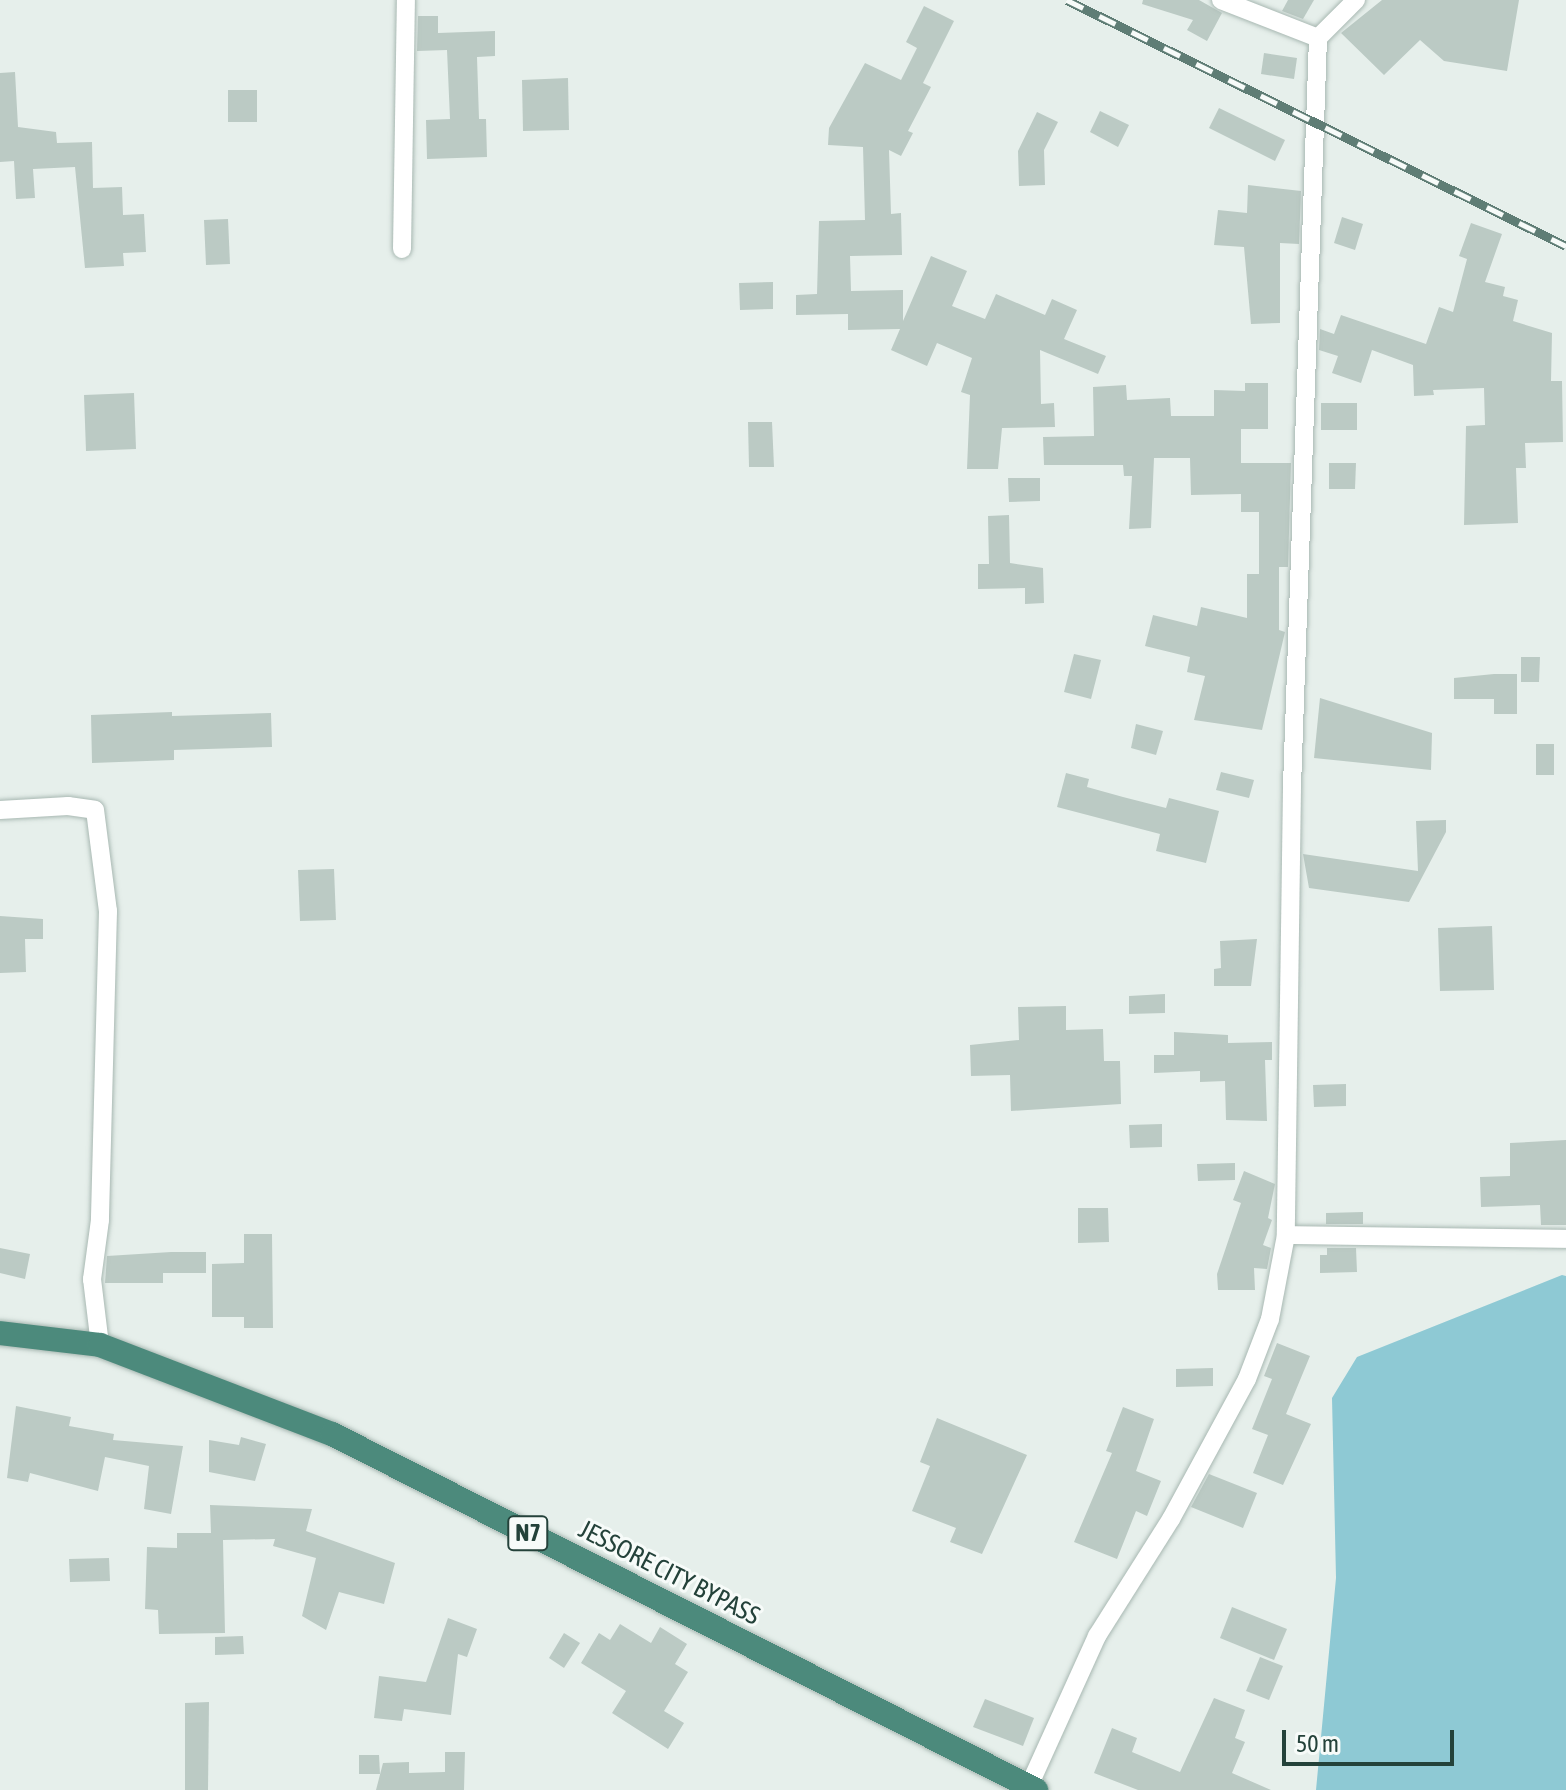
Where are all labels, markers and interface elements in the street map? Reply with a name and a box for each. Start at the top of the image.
road number: N7 [506,1513,550,1553]
street label: JESSORE CITY BYPASS [573,1514,765,1632]
scale bar [1286,1714,1458,1764]
text: 50 m [1296,1730,1339,1757]

